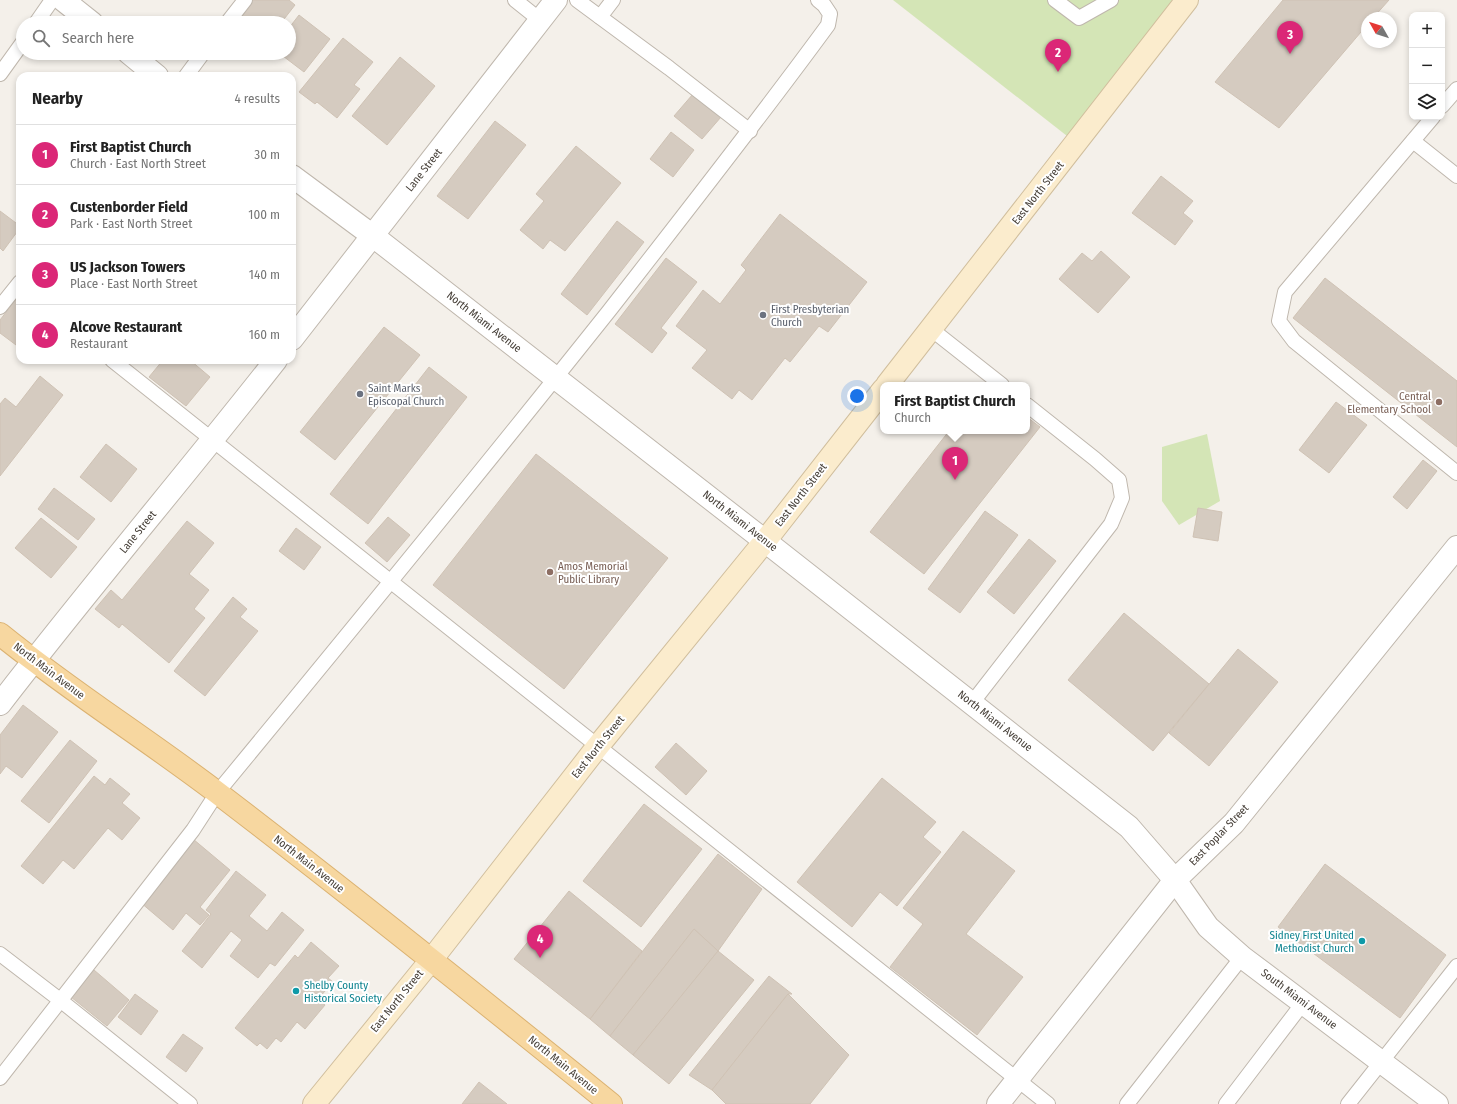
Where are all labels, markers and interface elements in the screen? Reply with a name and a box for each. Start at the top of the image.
north arrow [1361,12,1397,48]
map controls [1409,12,1445,120]
button: + [1409,12,1445,48]
search box [16,16,296,60]
pin: 3 [1277,21,1303,54]
icon: search [30,27,52,49]
text: Search here [62,29,134,47]
pin: 2 [1045,39,1071,72]
button: − [1409,48,1445,84]
button: layers [1409,84,1445,120]
text: Nearby [32,88,83,109]
text: 4 results [234,91,280,106]
text: First Baptist Church [70,138,191,156]
street label: Lane Street [403,146,445,194]
text: 1 [42,147,48,162]
text: 30 m [254,147,280,162]
text: Church · East North Street [70,156,206,171]
street label: East North Street [1009,159,1067,227]
text: Custenborder Field [70,198,188,216]
text: 2 [42,207,48,222]
text: 100 m [248,207,280,222]
text: Park · East North Street [70,216,192,231]
text: US Jackson Towers [70,258,185,276]
text: 3 [42,267,48,282]
text: 140 m [249,267,280,282]
text: Place · East North Street [70,276,197,291]
street label: North Miami Avenue [444,289,524,355]
place label: First Presbyterian Church [771,303,849,329]
marker: First Presbyterian Church [758,310,768,320]
text: Alcove Restaurant [70,318,182,336]
text: 4 [42,327,48,342]
text: 160 m [249,327,280,342]
text: Restaurant [70,336,128,351]
place label: Saint Marks Episcopal Church [368,382,444,408]
popup [880,382,1030,434]
your location [847,386,867,406]
marker: Saint Marks Episcopal Church [355,389,365,399]
place label: Central Elementary School [1347,390,1431,416]
text: First Baptist Church [894,392,1016,410]
marker: Central Elementary School [1434,397,1444,407]
text: Church [894,410,931,425]
pin: 1 [942,447,968,480]
street label: East North Street [772,461,830,529]
street label: North Miami Avenue [700,488,780,554]
street label: Lane Street [117,508,159,556]
place label: Amos Memorial Public Library [558,560,628,586]
marker: Amos Memorial Public Library [545,567,555,577]
street label: North Main Avenue [11,640,87,702]
street label: North Miami Avenue [955,688,1035,754]
street label: East North Street [569,713,627,781]
street label: East Poplar Street [1187,801,1252,868]
street label: North Main Avenue [271,832,347,896]
pin: 4 [527,925,553,958]
place label: Sidney First United Methodist Church [1270,929,1354,955]
marker: Sidney First United Methodist Church [1357,936,1367,946]
street label: South Miami Avenue [1258,966,1340,1032]
street label: East North Street [368,967,426,1035]
place label: Shelby County Historical Society [304,979,382,1005]
marker: Shelby County Historical Society [291,986,301,996]
street label: North Main Avenue [526,1033,600,1097]

